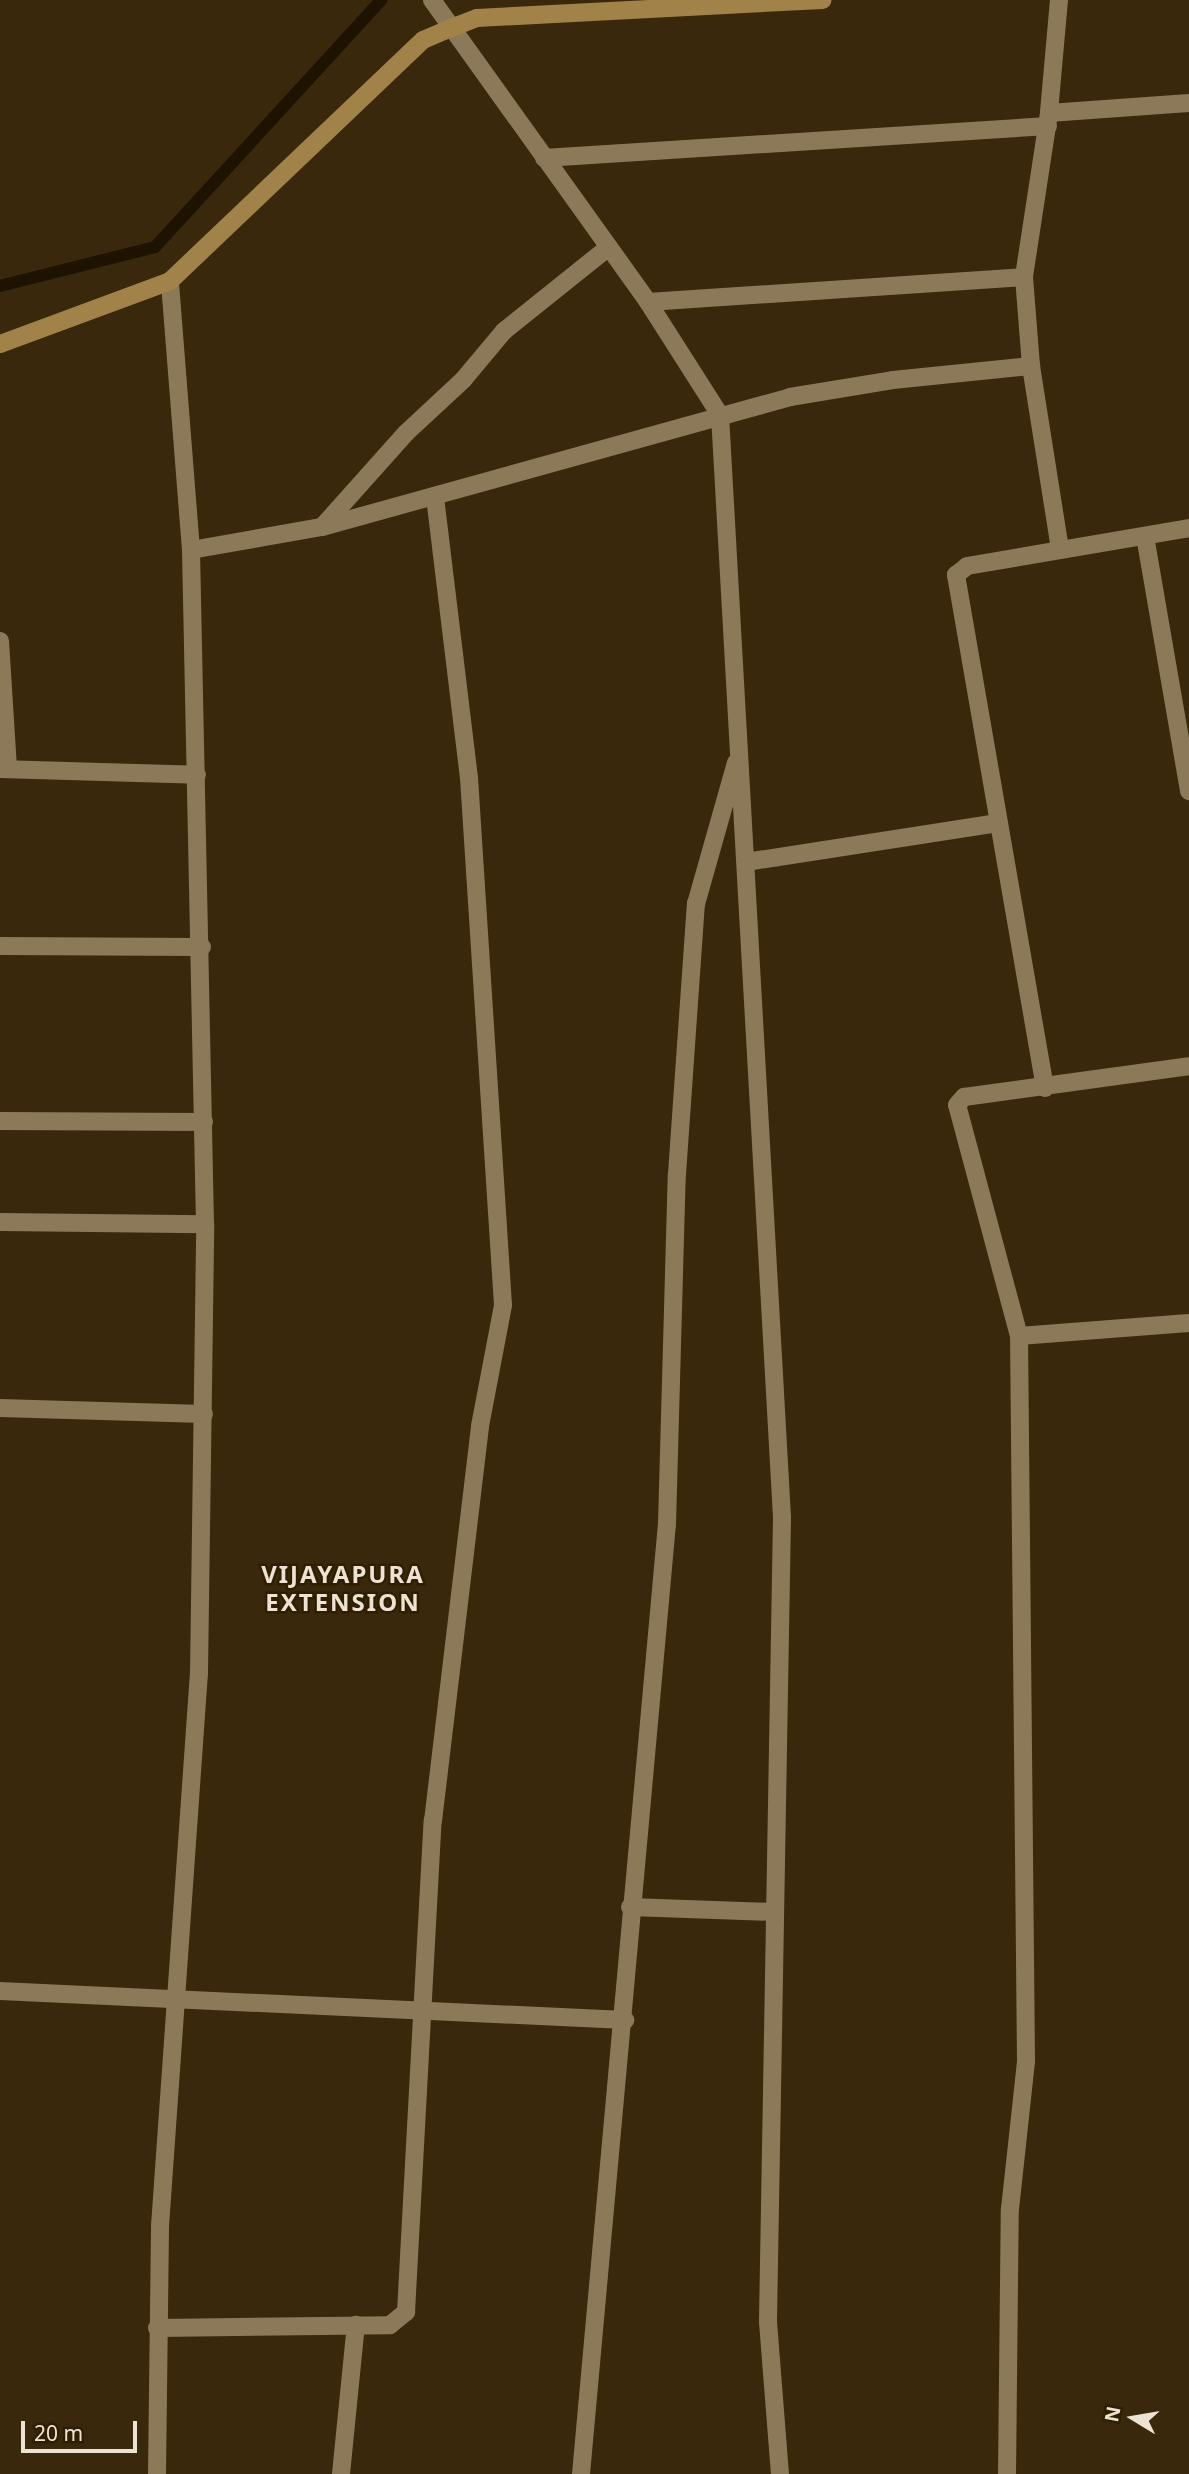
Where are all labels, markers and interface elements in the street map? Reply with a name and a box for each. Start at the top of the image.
district label: VIJAYAPURA EXTENSION [262,1560,424,1616]
north arrow [1098,2383,1168,2453]
text: N [1098,2404,1127,2424]
scale bar [24,2408,140,2452]
text: 20 m [34,2419,83,2447]

